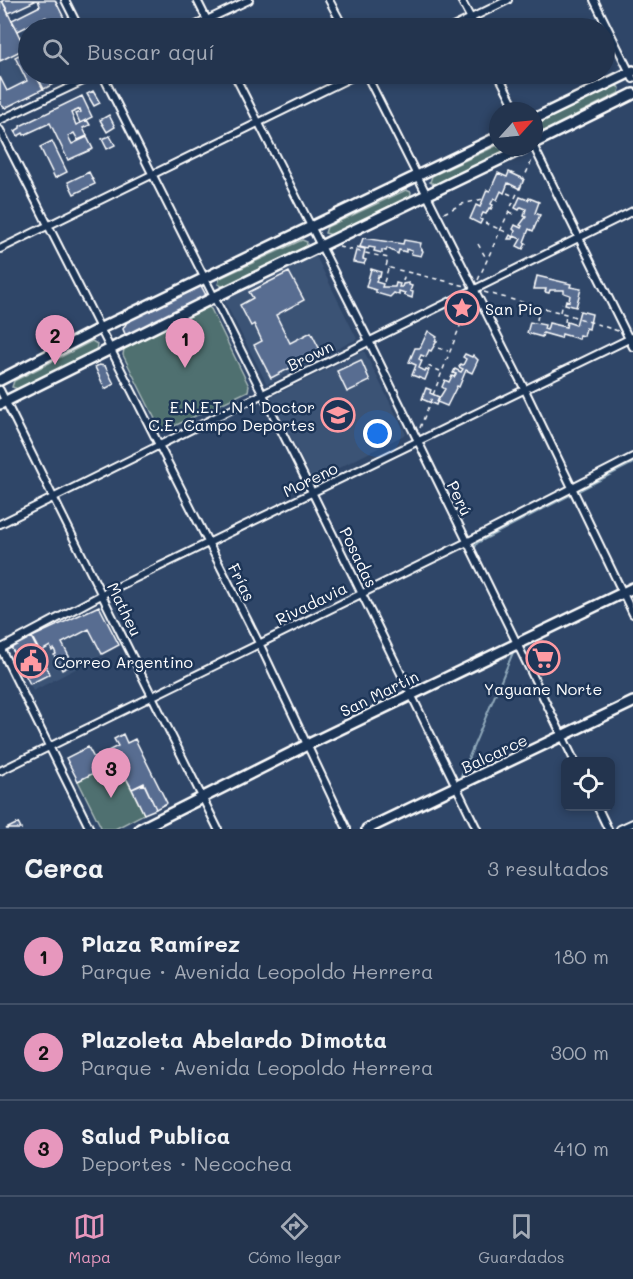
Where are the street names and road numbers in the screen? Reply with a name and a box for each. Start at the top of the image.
street label: Brown [283,335,337,375]
street label: Moreno [279,457,341,501]
street label: Perú [443,477,477,519]
street label: Posadas [335,523,383,591]
street label: Frías [224,560,260,604]
street label: Rivadavia [272,577,350,629]
street label: Matheu [103,579,147,639]
street label: San Martín [336,665,422,721]
street label: Balcarce [458,729,530,777]

